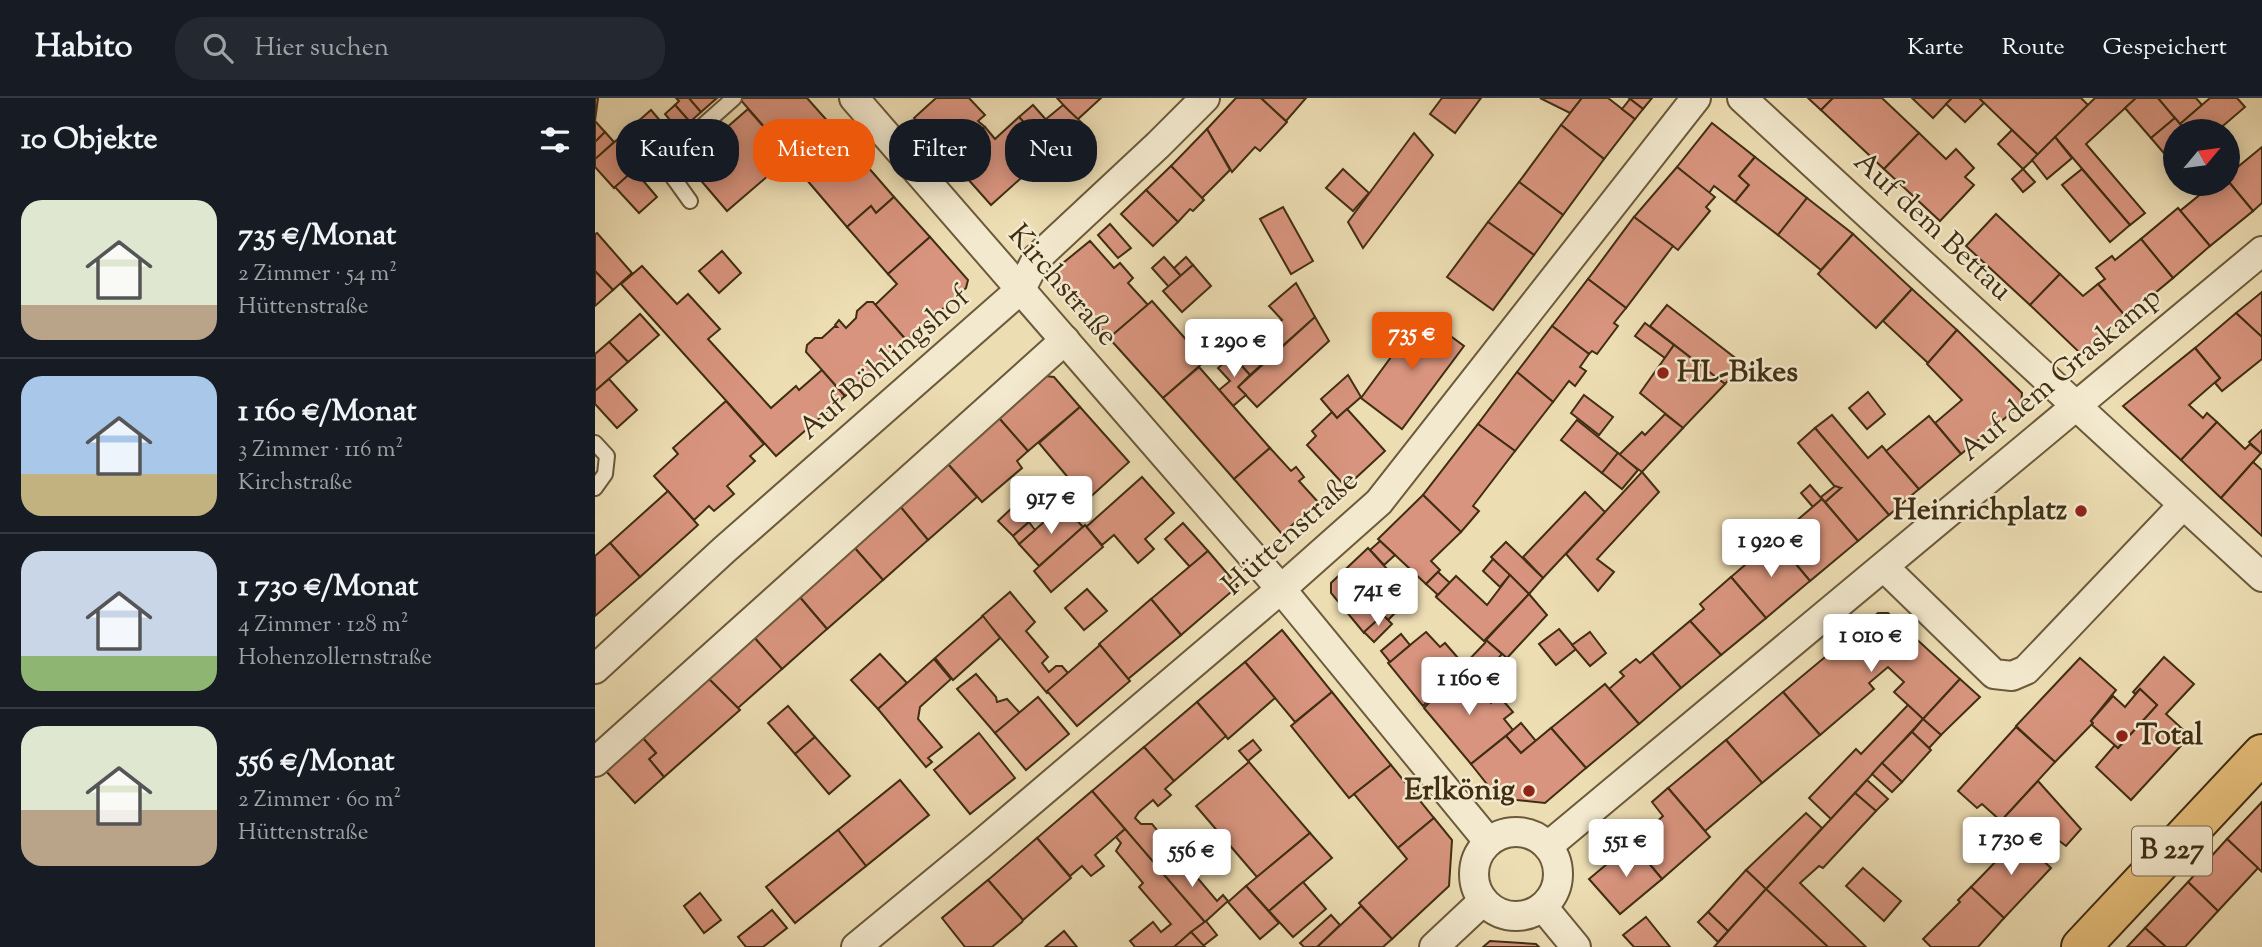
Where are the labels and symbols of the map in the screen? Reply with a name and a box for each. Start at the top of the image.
north arrow [2163,119,2240,196]
street label: Auf dem Bettau [1843,142,2021,312]
street label: Kirchstraße [997,216,1127,356]
street label: Auf Böhlingshof [790,276,981,451]
street label: Auf dem Graskamp [1951,278,2171,472]
pin: 735 € [1363,313,1461,372]
pin: 1 290 € [1169,320,1299,379]
place label: HL-Bikes [1677,352,1798,395]
marker: HL-Bikes [1655,365,1671,381]
street label: Hüttenstraße [1213,461,1369,607]
pin: 917 € [1002,476,1100,536]
place label: Heinrichplatz [1893,490,2067,533]
marker: Heinrichplatz [2073,503,2089,519]
pin: 1 920 € [1706,519,1836,579]
pin: 741 € [1329,568,1427,628]
pin: 1 010 € [1806,614,1936,674]
pin: 1 160 € [1404,658,1534,717]
place label: Total [2136,715,2204,758]
marker: Total [2114,728,2130,744]
place label: Erlkönig [1404,770,1515,813]
marker: Erlkönig [1521,783,1537,799]
pin: 1 730 € [1946,818,2076,877]
pin: 551 € [1577,820,1675,879]
road number: B 227 [2132,826,2212,876]
pin: 556 € [1143,830,1241,889]

